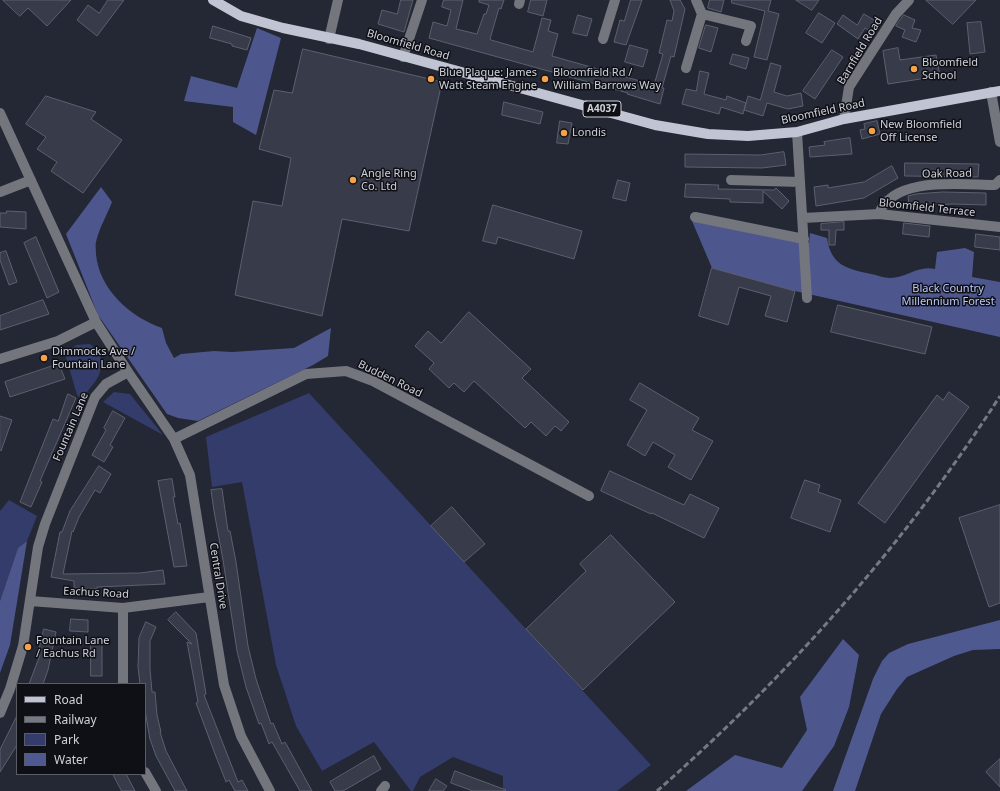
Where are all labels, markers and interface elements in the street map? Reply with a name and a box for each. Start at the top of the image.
street label: Barnfield Road [835,15,885,87]
street label: Bloomfield Road [365,27,451,63]
place label: Bloomfield School [922,56,978,82]
marker: Bloomfield School [909,64,919,74]
place label: Blue Plaque: James Watt Steam Engine [439,66,537,92]
place label: Bloomfield Rd / William Barrows Way [553,66,661,92]
marker: Blue Plaque: James Watt Steam Engine [426,74,436,84]
marker: Bloomfield Rd / William Barrows Way [540,74,550,84]
street label: Bloomfield Road [780,97,866,127]
road number: A4037 [583,101,621,117]
place label: New Bloomfield Off License [880,118,962,144]
place label: Londis [572,126,606,140]
marker: New Bloomfield Off License [867,126,877,136]
marker: Londis [559,128,569,138]
place label: Angle Ring Co. Ltd [361,167,417,193]
street label: Oak Road [922,167,972,181]
marker: Angle Ring Co. Ltd [348,175,358,185]
street label: Bloomfield Terrace [878,196,976,220]
park label: Black Country Millennium Forest [901,282,995,308]
place label: Dimmocks Ave / Fountain Lane [52,345,135,371]
marker: Dimmocks Ave / Fountain Lane [39,353,49,363]
street label: Budden Road [356,358,424,400]
street label: Fountain Lane [51,391,91,463]
street label: Central Drive [206,542,230,610]
street label: Eachus Road [63,585,129,601]
place label: Fountain Lane / Eachus Rd [36,634,110,660]
marker: Fountain Lane / Eachus Rd [23,642,33,652]
legend [16,683,146,775]
text: Road [54,691,83,708]
text: Railway [54,711,97,728]
text: Park [54,731,79,748]
text: Water [54,751,88,768]

